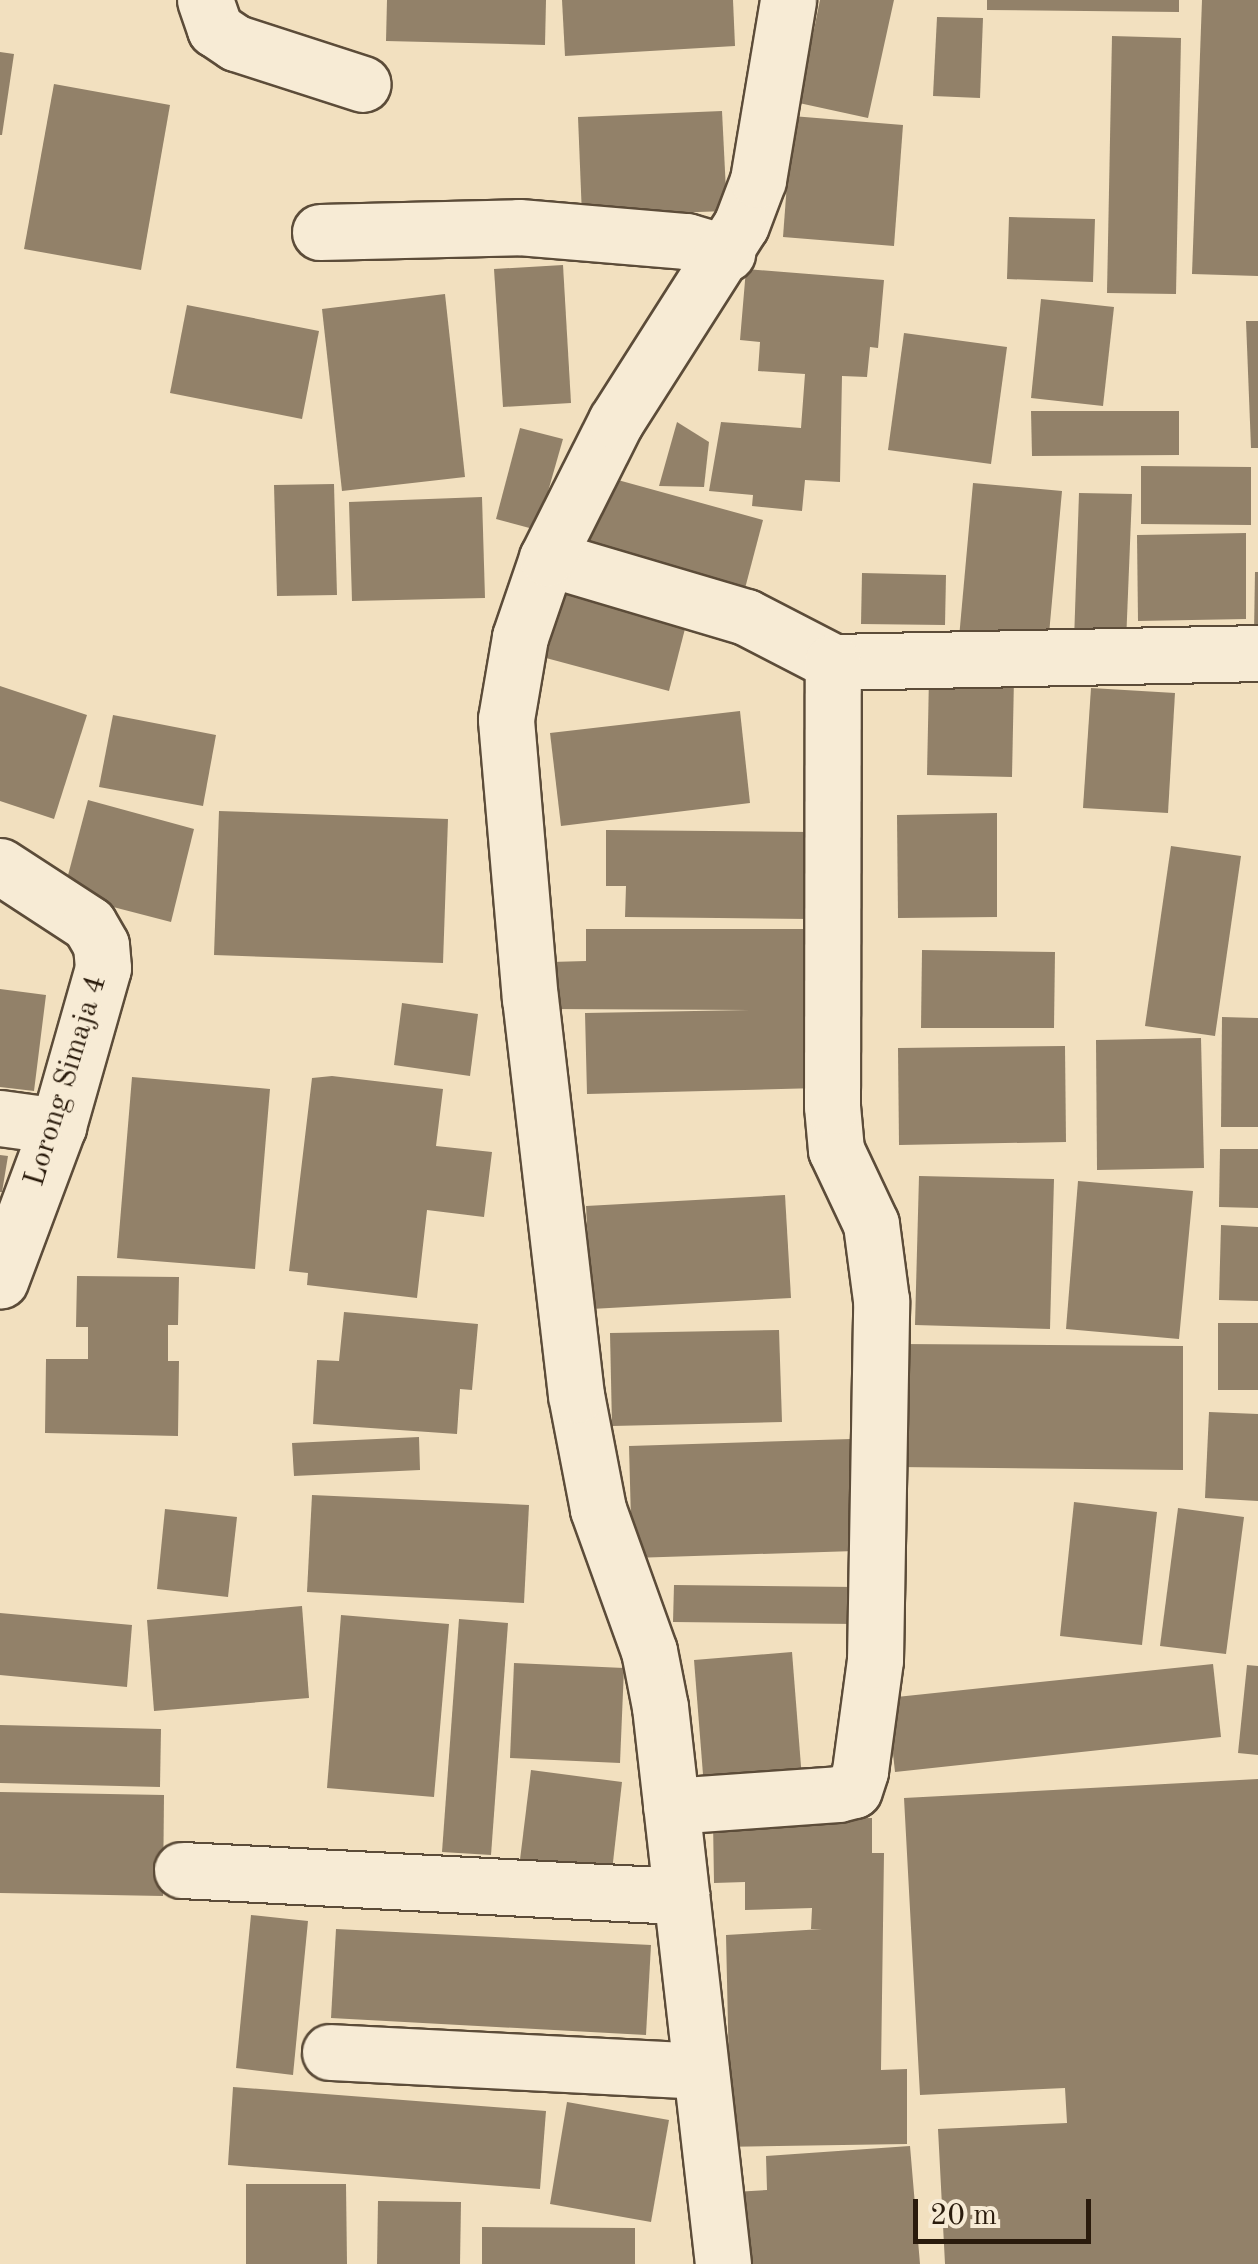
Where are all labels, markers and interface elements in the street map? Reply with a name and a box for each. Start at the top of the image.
street label: Lorong Simaja 4 [17,971,115,1191]
scale bar [918,2179,1096,2241]
text: 20 m [930,2201,997,2231]

